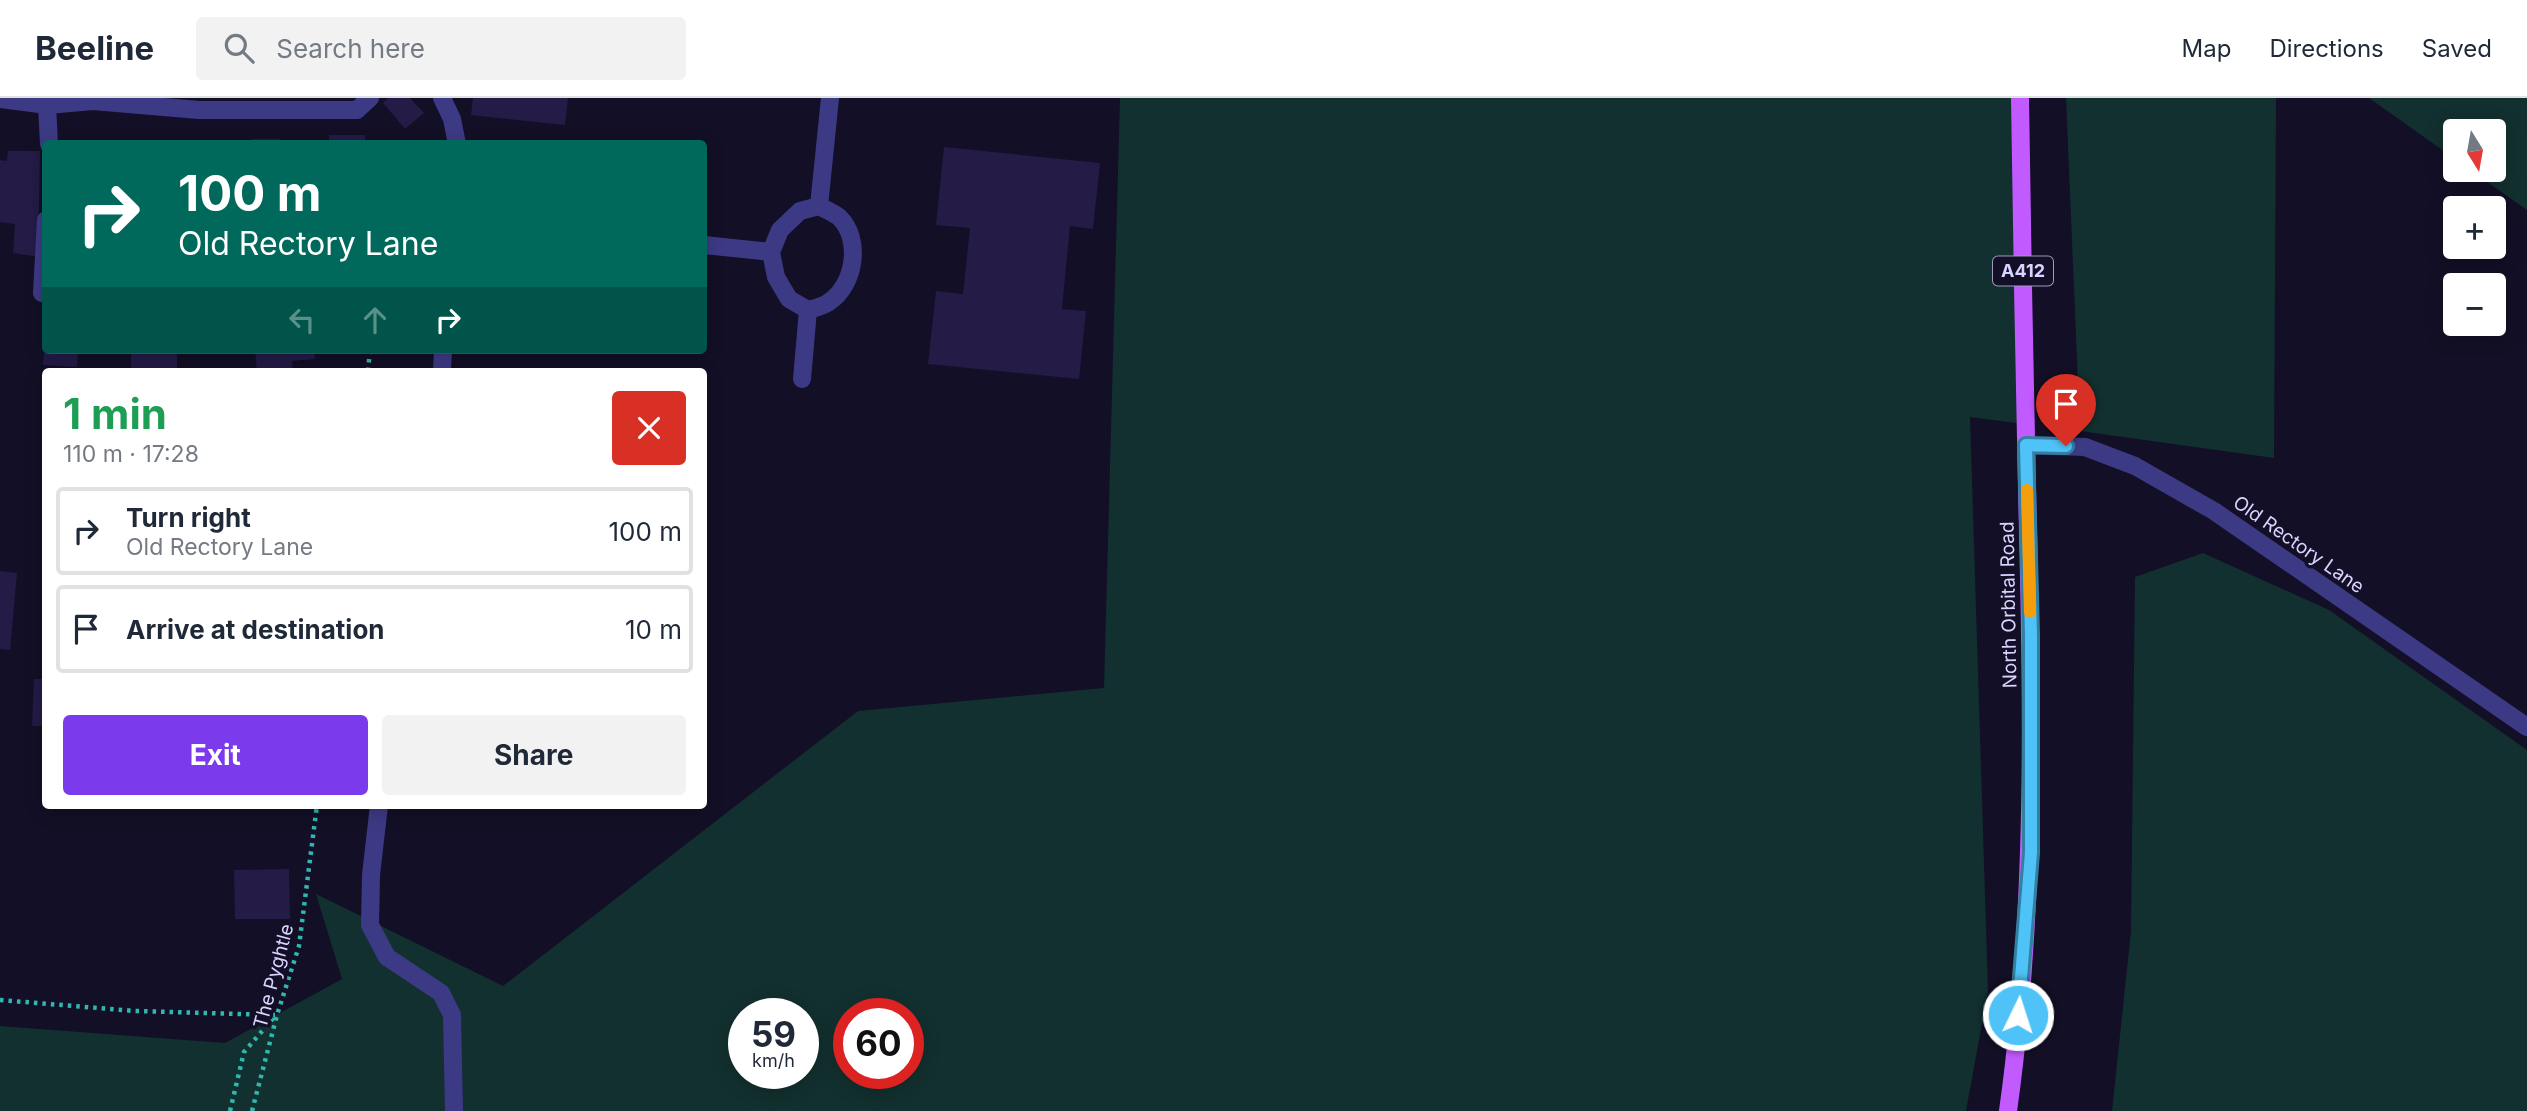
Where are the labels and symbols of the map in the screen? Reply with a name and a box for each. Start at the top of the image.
north arrow [2443,119,2506,182]
road number: A412 [1993,256,2053,286]
pin [2036,374,2096,446]
street label: Old Rectory Lane [2229,491,2369,598]
street label: North Orbital Road [1996,521,2021,689]
street label: The Pyghtle [249,921,298,1031]
position arrow [1981,978,2055,1052]
speed limit sign: 60 [833,998,924,1089]

